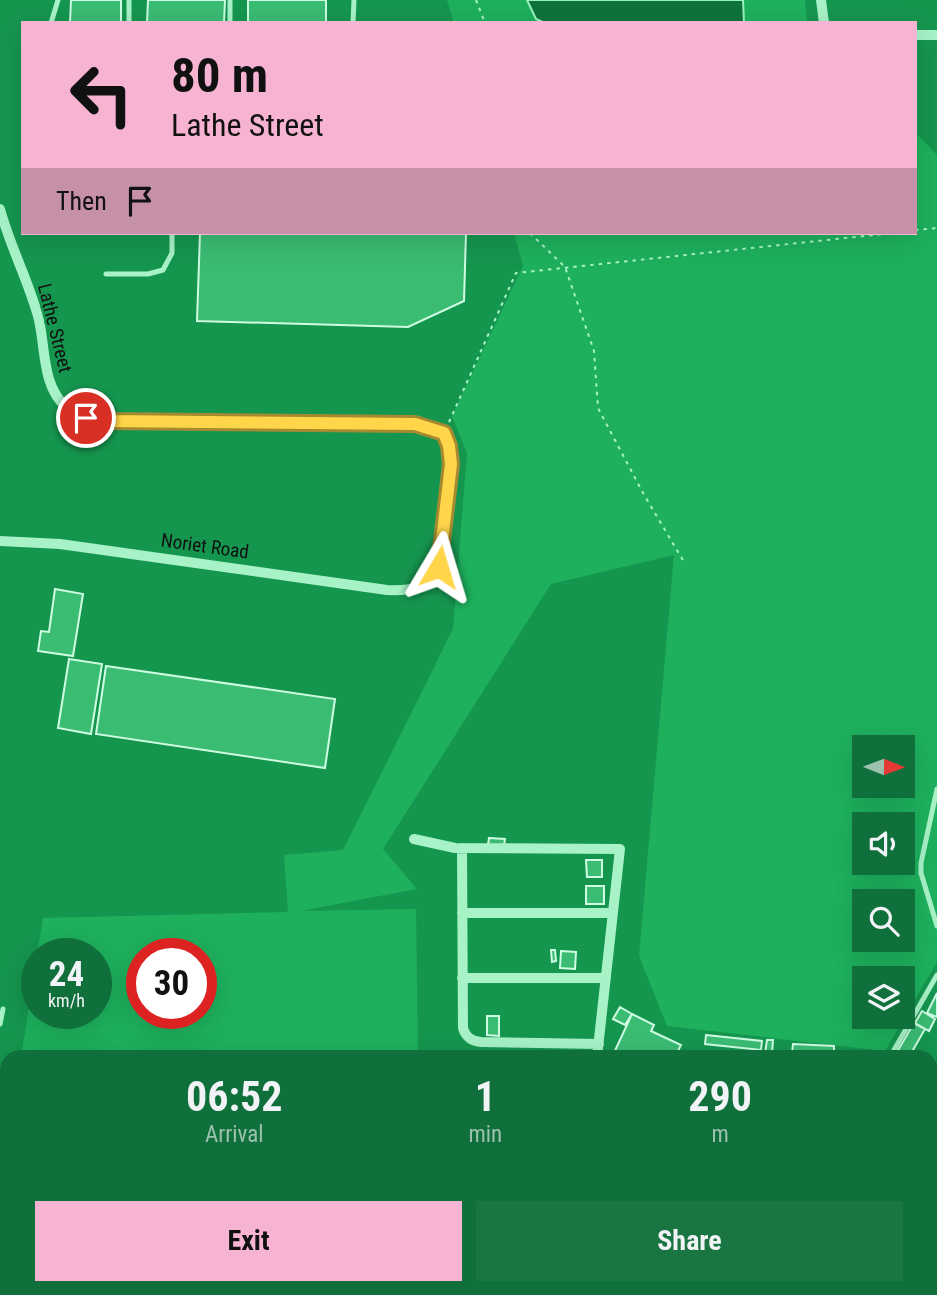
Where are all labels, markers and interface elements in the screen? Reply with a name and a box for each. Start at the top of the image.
text: 80 m [171,47,268,104]
icon: left [56,49,147,140]
text: Lathe Street [171,106,324,144]
icon: arrive [121,182,159,220]
text: Then [56,186,107,216]
street label: Lathe Street [33,281,77,375]
pin [56,388,116,448]
icon: arrive [67,399,105,437]
street label: Noriet Road [160,528,250,564]
position arrow [402,530,476,604]
north arrow [852,735,915,798]
map controls [852,735,915,1029]
button: sound [852,812,915,875]
button: search [852,889,915,952]
speed limit sign: 30 [126,938,217,1029]
text: 24 [49,954,84,995]
button: layers [852,966,915,1029]
text: km/h [48,990,85,1011]
text: 06:52 [186,1072,282,1121]
text: 1 [475,1072,496,1121]
text: 290 [688,1072,752,1121]
text: Arrival [205,1121,263,1148]
text: min [468,1121,502,1148]
text: m [711,1121,729,1148]
button: Exit [35,1201,462,1281]
button: Share [476,1201,903,1281]

